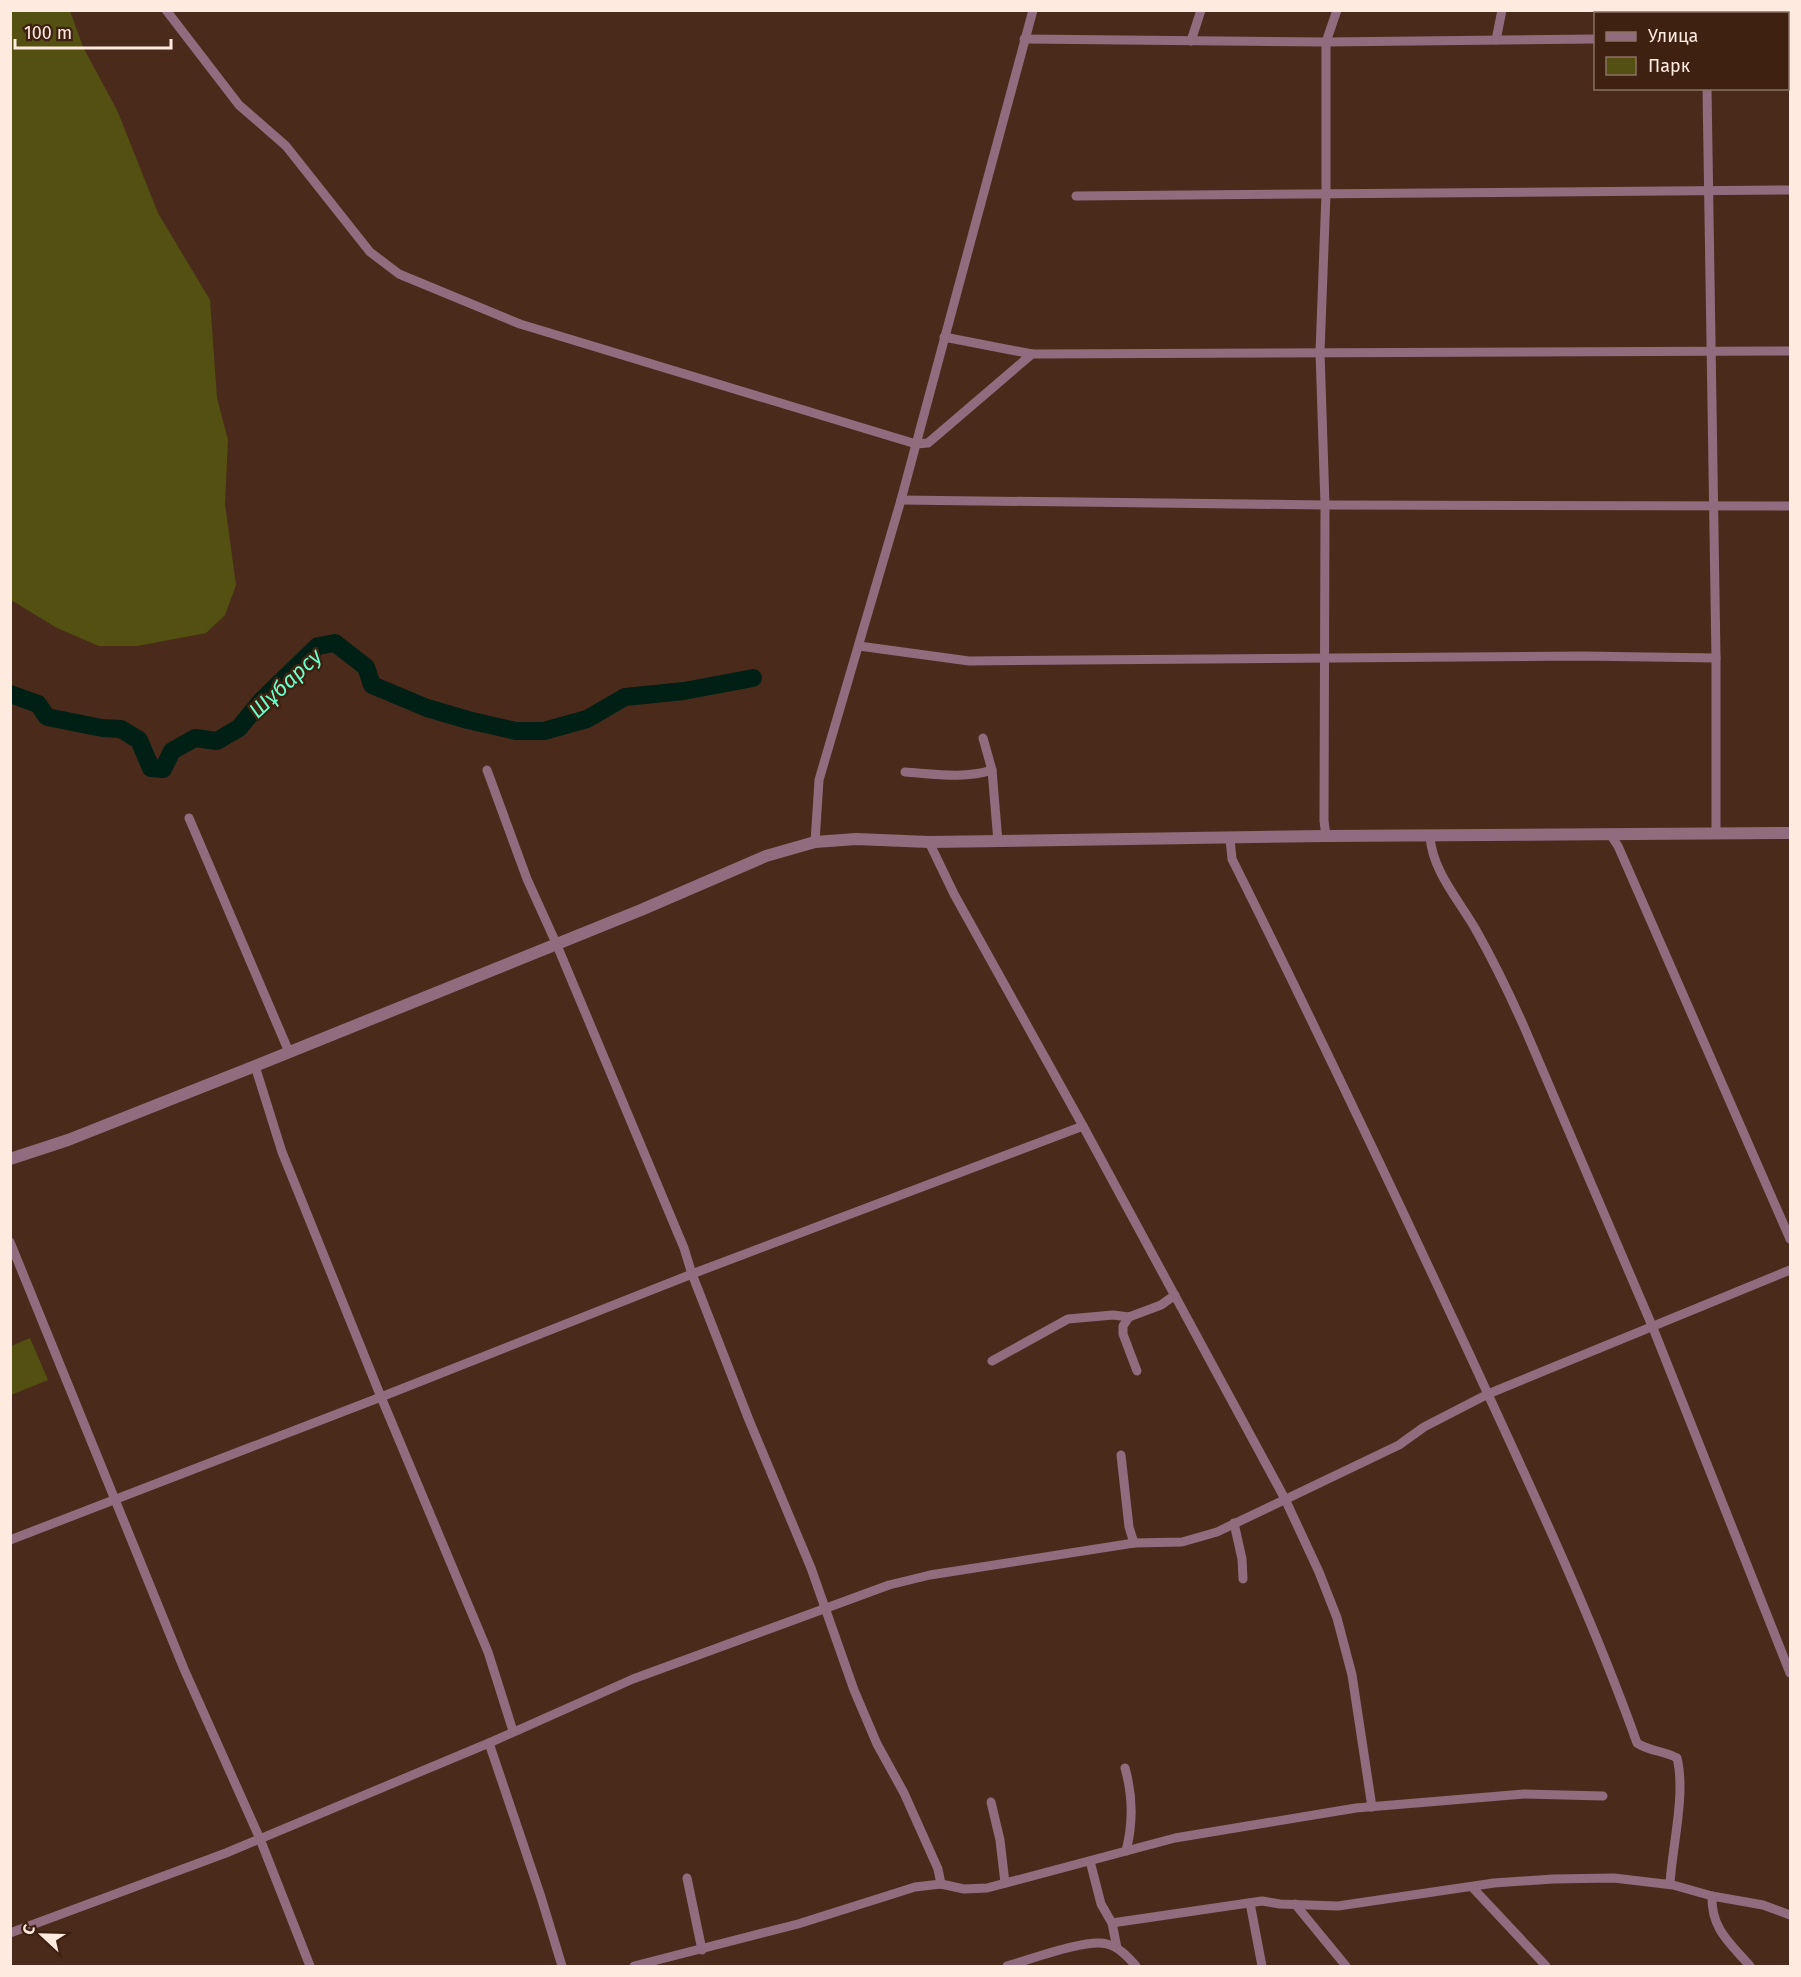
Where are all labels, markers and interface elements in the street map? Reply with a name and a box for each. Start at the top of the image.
scale bar [15,12,171,50]
legend [1594,12,1789,90]
text: 100 m [24,22,72,44]
text: Улица [1648,25,1698,47]
text: Парк [1648,55,1691,77]
water label: Шұбарсу [243,642,328,724]
north arrow [12,1905,72,1965]
text: С [18,1921,39,1937]

